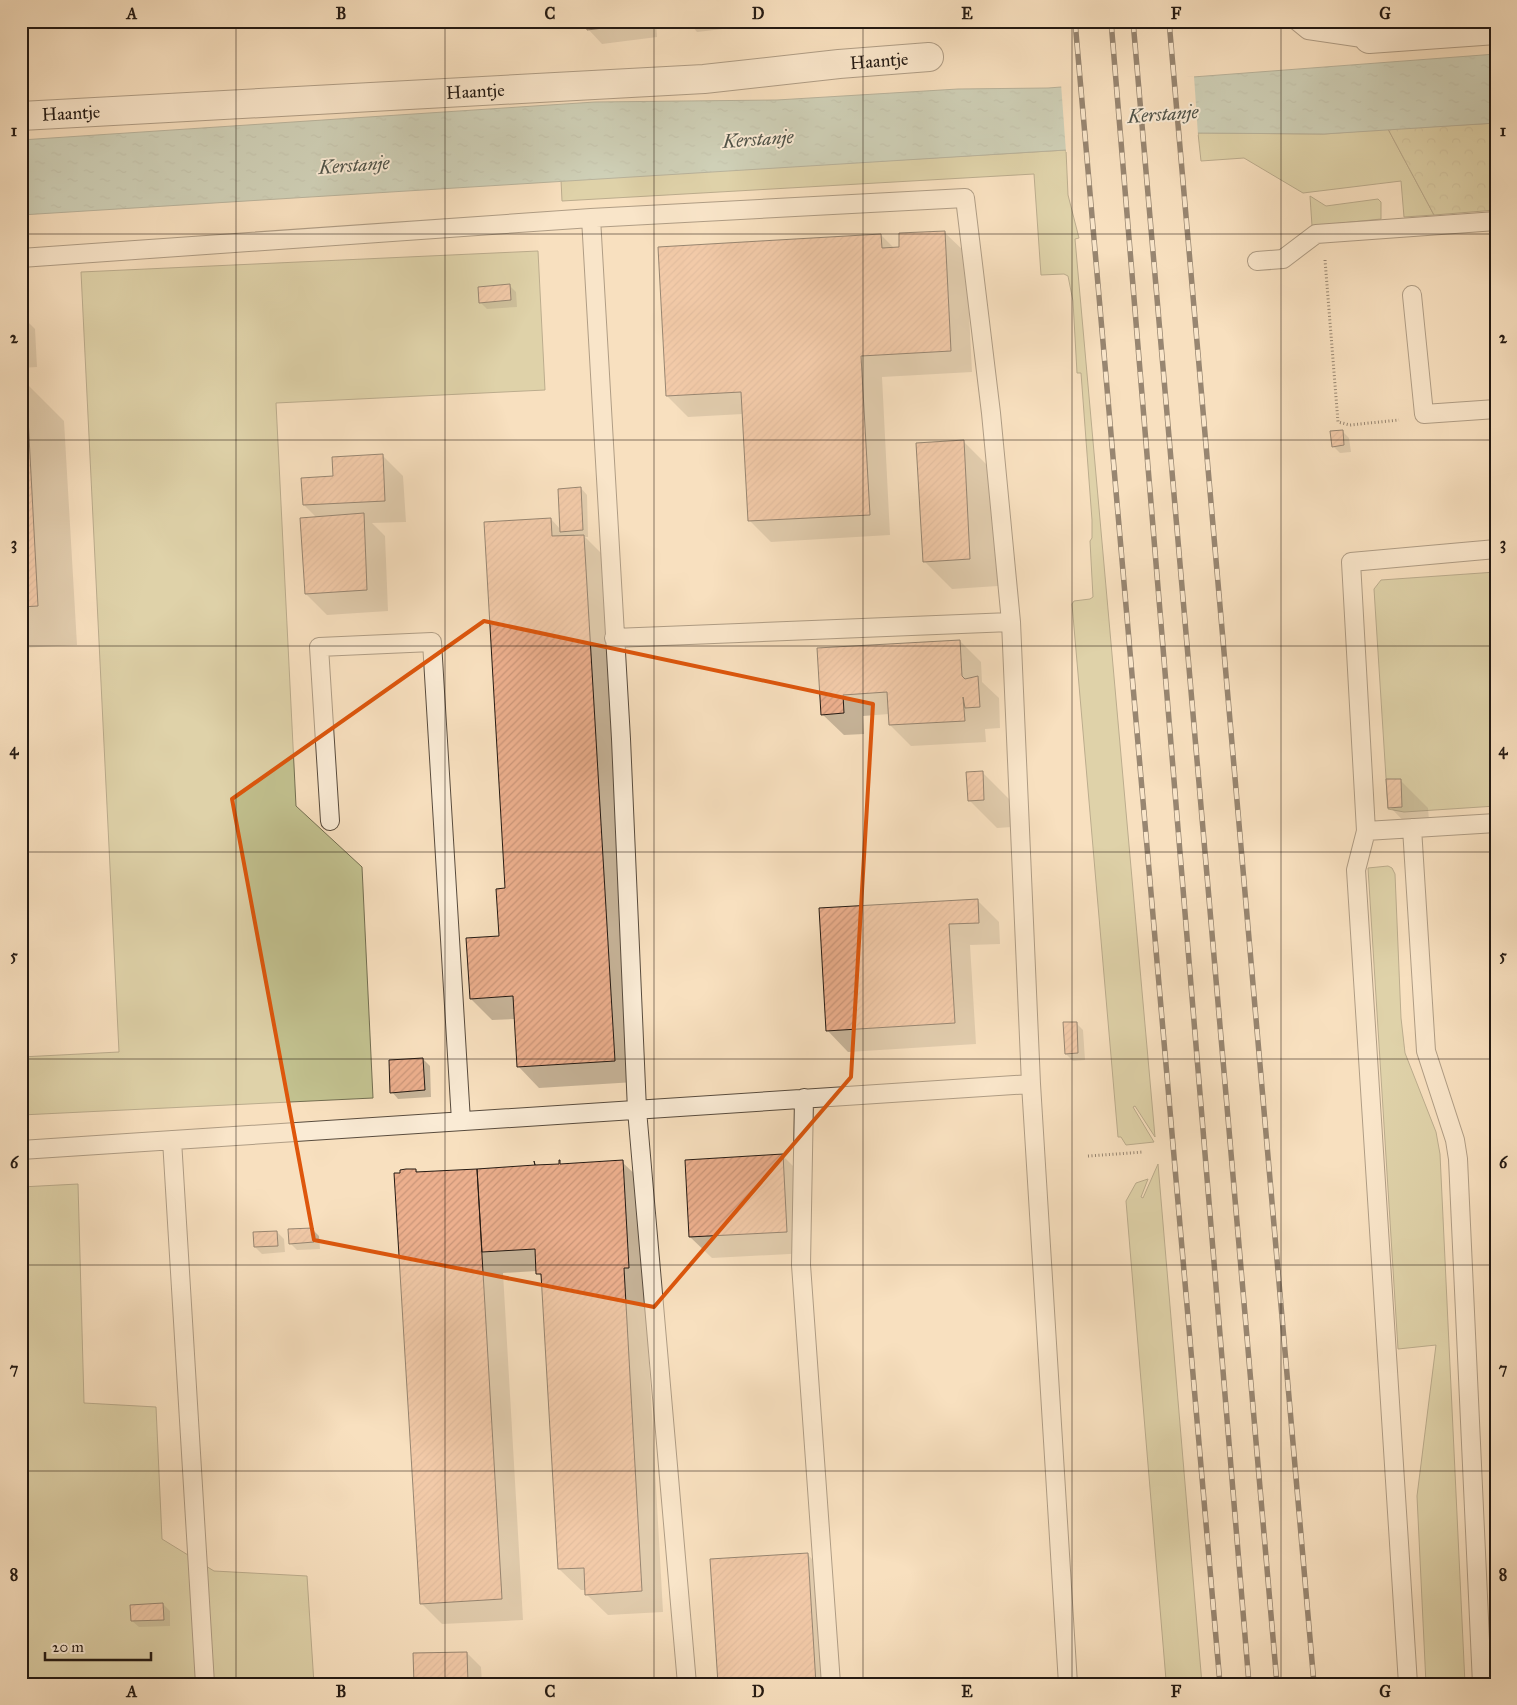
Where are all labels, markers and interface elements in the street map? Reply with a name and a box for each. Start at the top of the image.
text: A [126,4,138,23]
text: B [336,4,346,23]
text: C [545,4,556,23]
text: D [752,4,765,23]
text: E [961,4,973,23]
text: F [1171,4,1182,23]
text: G [1379,4,1391,23]
street label: Haantje [849,48,909,74]
street label: Haantje [445,79,505,104]
water label: Kerstanje [1126,100,1200,128]
street label: Haantje [41,101,101,126]
text: 1 [11,121,18,140]
text: 1 [1500,121,1507,140]
water label: Kerstanje [721,125,795,153]
water label: Kerstanje [317,151,391,179]
text: 2 [10,328,19,347]
text: 2 [1499,328,1508,347]
text: 3 [11,534,17,554]
text: 3 [1500,534,1506,554]
text: 4 [10,740,20,760]
text: 4 [1499,740,1509,760]
text: 5 [10,946,18,965]
text: 5 [1499,946,1507,965]
text: 6 [10,1153,19,1172]
text: 6 [1499,1153,1508,1172]
text: 7 [10,1359,19,1378]
text: 7 [1499,1359,1508,1378]
text: 8 [10,1565,18,1584]
text: 8 [1499,1565,1507,1584]
scale bar [45,1630,151,1662]
text: 20 m [52,1638,84,1656]
text: A [126,1682,138,1701]
text: B [336,1682,346,1701]
text: C [545,1682,556,1701]
text: D [752,1682,765,1701]
text: E [961,1682,973,1701]
text: F [1171,1682,1182,1701]
text: G [1379,1682,1391,1701]

